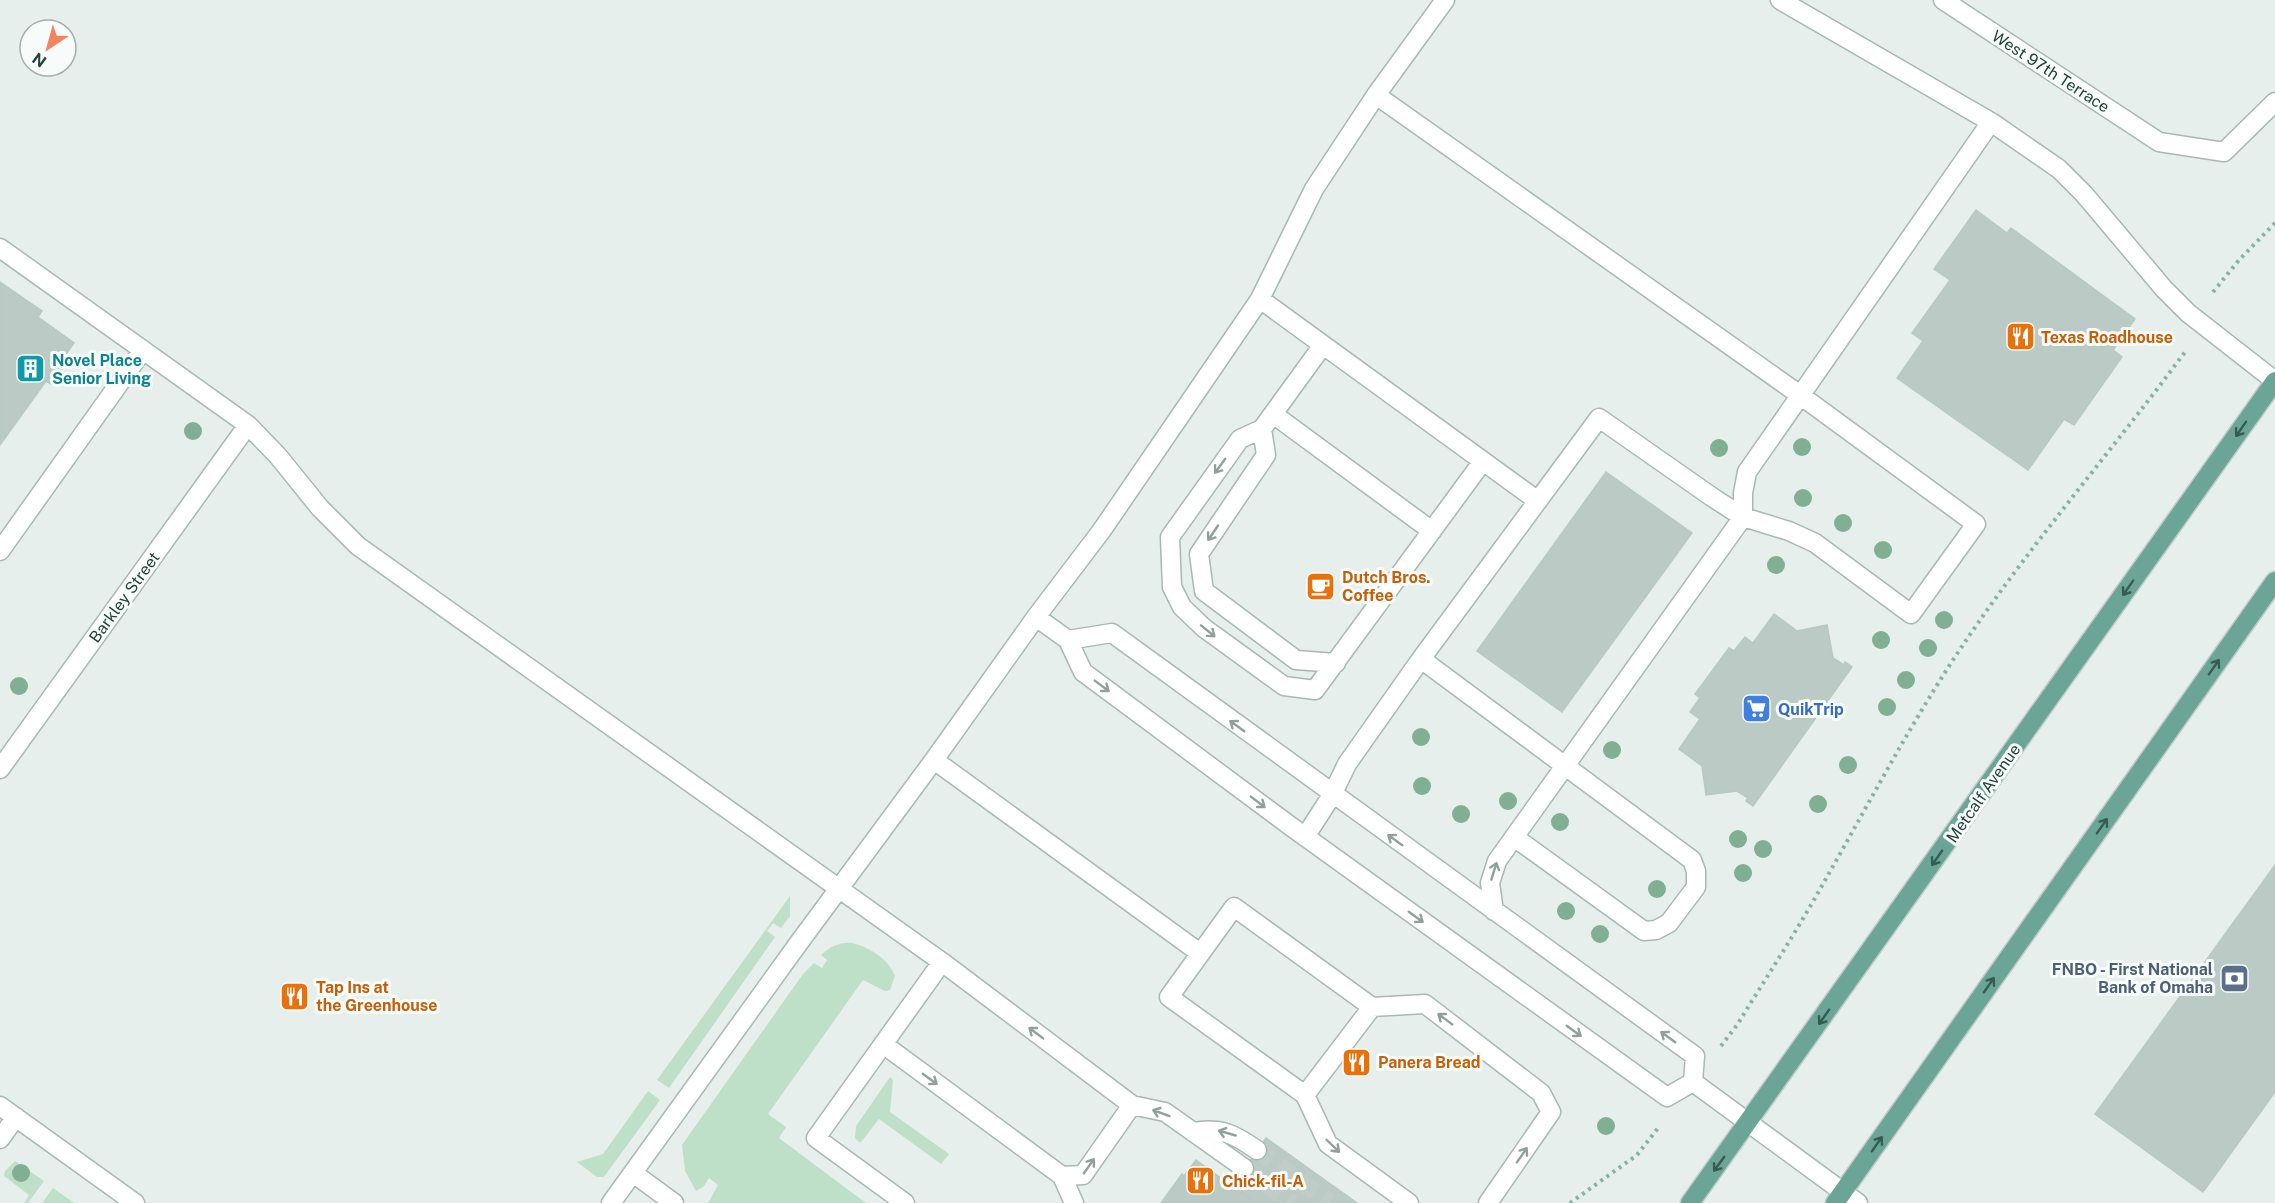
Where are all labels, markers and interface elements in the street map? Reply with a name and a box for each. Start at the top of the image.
north arrow [18,18,78,78]
street label: West 97th Terrace [1988,26,2113,117]
text: N [29,48,50,71]
restaurant icon: Texas Roadhouse [2004,321,2036,353]
place label: Texas Roadhouse [2041,328,2173,347]
place label: Novel Place Senior Living [52,351,151,388]
building icon: Novel Place Senior Living [15,353,47,385]
one-way arrow [2235,421,2247,437]
one-way arrow [1214,458,1226,474]
one-way arrow [1207,525,1219,541]
street label: Barkley Street [85,548,164,646]
place label: Dutch Bros. Coffee [1342,568,1431,605]
cafe icon: Dutch Bros. Coffee [1305,570,1337,602]
one-way arrow [2122,580,2134,596]
one-way arrow [1200,624,1215,638]
one-way arrow [2208,659,2221,675]
one-way arrow [1093,680,1109,692]
supermarket icon: QuikTrip [1741,693,1773,725]
place label: QuikTrip [1778,700,1844,719]
one-way arrow [1230,720,1246,732]
street label: Metcalf Avenue [1942,740,2024,846]
one-way arrow [1250,796,1266,809]
one-way arrow [2096,818,2108,835]
one-way arrow [1388,834,1404,847]
one-way arrow [1931,849,1943,865]
one-way arrow [1489,862,1500,881]
one-way arrow [1407,911,1424,923]
place label: FNBO - First National Bank of Omaha [2052,960,2213,997]
bank icon: FNBO - First National Bank of Omaha [2218,962,2250,994]
place label: Tap Ins at the Greenhouse [316,978,437,1015]
one-way arrow [1983,978,1995,994]
restaurant icon: Tap Ins at the Greenhouse [279,980,311,1012]
one-way arrow [1818,1008,1830,1024]
one-way arrow [1437,1013,1453,1026]
one-way arrow [1566,1025,1582,1037]
one-way arrow [1028,1026,1044,1039]
one-way arrow [1661,1031,1677,1043]
restaurant icon: Panera Bread [1341,1046,1373,1078]
place label: Panera Bread [1378,1053,1481,1072]
one-way arrow [922,1073,938,1085]
one-way arrow [1153,1106,1171,1117]
one-way arrow [1218,1127,1237,1138]
one-way arrow [1871,1137,1883,1153]
one-way arrow [1326,1139,1341,1153]
one-way arrow [1516,1147,1528,1164]
one-way arrow [1713,1155,1725,1171]
one-way arrow [1083,1159,1095,1175]
restaurant icon: Chick-fil-A [1185,1165,1217,1197]
place label: Chick-fil-A [1222,1172,1304,1191]

